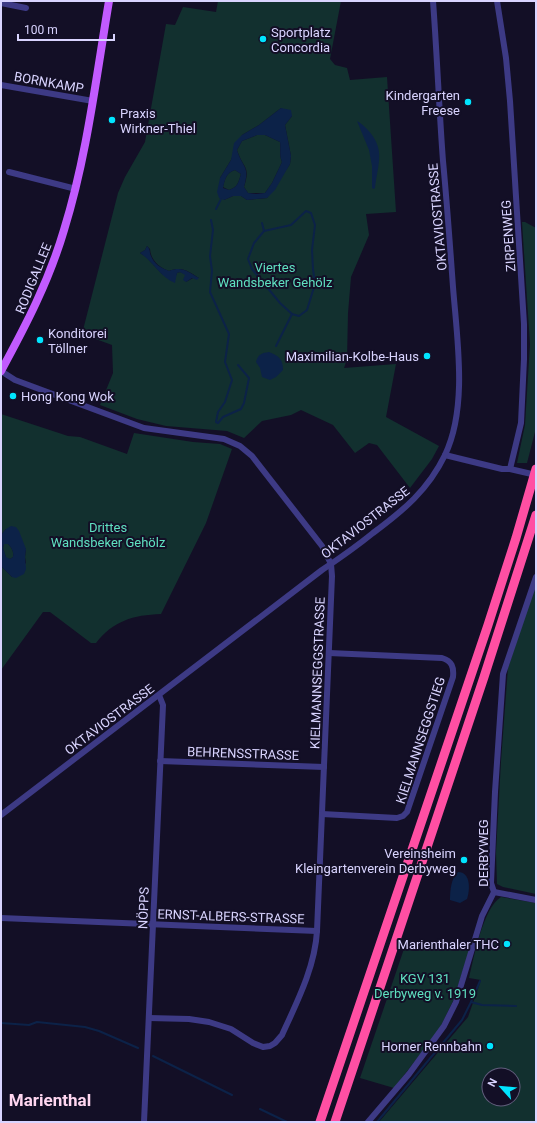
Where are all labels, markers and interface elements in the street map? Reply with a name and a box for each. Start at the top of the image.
scale bar [18,16,114,42]
text: 100 m [24,23,58,37]
place label: Sportplatz Concordia [271,25,331,55]
marker: Sportplatz Concordia [258,34,268,44]
street label: BORNKAMP [13,69,85,96]
place label: Kindergarten Freese [386,88,460,118]
marker: Kindergarten Freese [463,97,473,107]
place label: Praxis Wirkner-Thiel [120,106,196,136]
marker: Praxis Wirkner-Thiel [107,115,117,125]
street label: OKTAVIOSTRASSE [425,163,450,271]
street label: ZIRPENWEG [499,200,518,272]
street label: RODIGALLEE [12,241,54,316]
park label: Viertes Wandsbeker Gehölz [218,260,333,290]
place label: Konditorei Töllner [48,326,107,356]
marker: Konditorei Töllner [35,335,45,345]
place label: Maximilian-Kolbe-Haus [286,349,419,364]
marker: Maximilian-Kolbe-Haus [422,351,432,361]
place label: Hong Kong Wok [21,389,114,404]
marker: Hong Kong Wok [8,391,18,401]
street label: OKTAVIOSTRASSE [318,483,412,562]
park label: Drittes Wandsbeker Gehölz [51,520,166,550]
street label: KIELMANNSEGGSTRASSE [307,597,328,749]
street label: KIELMANNSEGGSTIEG [393,675,448,806]
street label: OKTAVIOSTRASSE [62,681,157,758]
street label: BEHRENSSTRASSE [187,744,299,763]
street label: DERBYWEG [476,819,491,887]
place label: Vereinsheim Kleingartenverein Derbyweg [295,846,456,876]
marker: Vereinsheim Kleingartenverein Derbyweg [459,855,469,865]
street label: NÖPPS [135,886,152,929]
street label: ERNST-ALBERS-STRASSE [157,906,305,927]
place label: Marienthaler THC [398,937,499,952]
marker: Marienthaler THC [502,939,512,949]
park label: KGV 131 Derbyweg v. 1919 [374,971,476,1001]
place label: Horner Rennbahn [381,1039,482,1054]
marker: Horner Rennbahn [485,1041,495,1051]
north arrow [481,1067,521,1107]
text: N [485,1076,500,1089]
district label: Marienthal [9,1090,91,1110]

